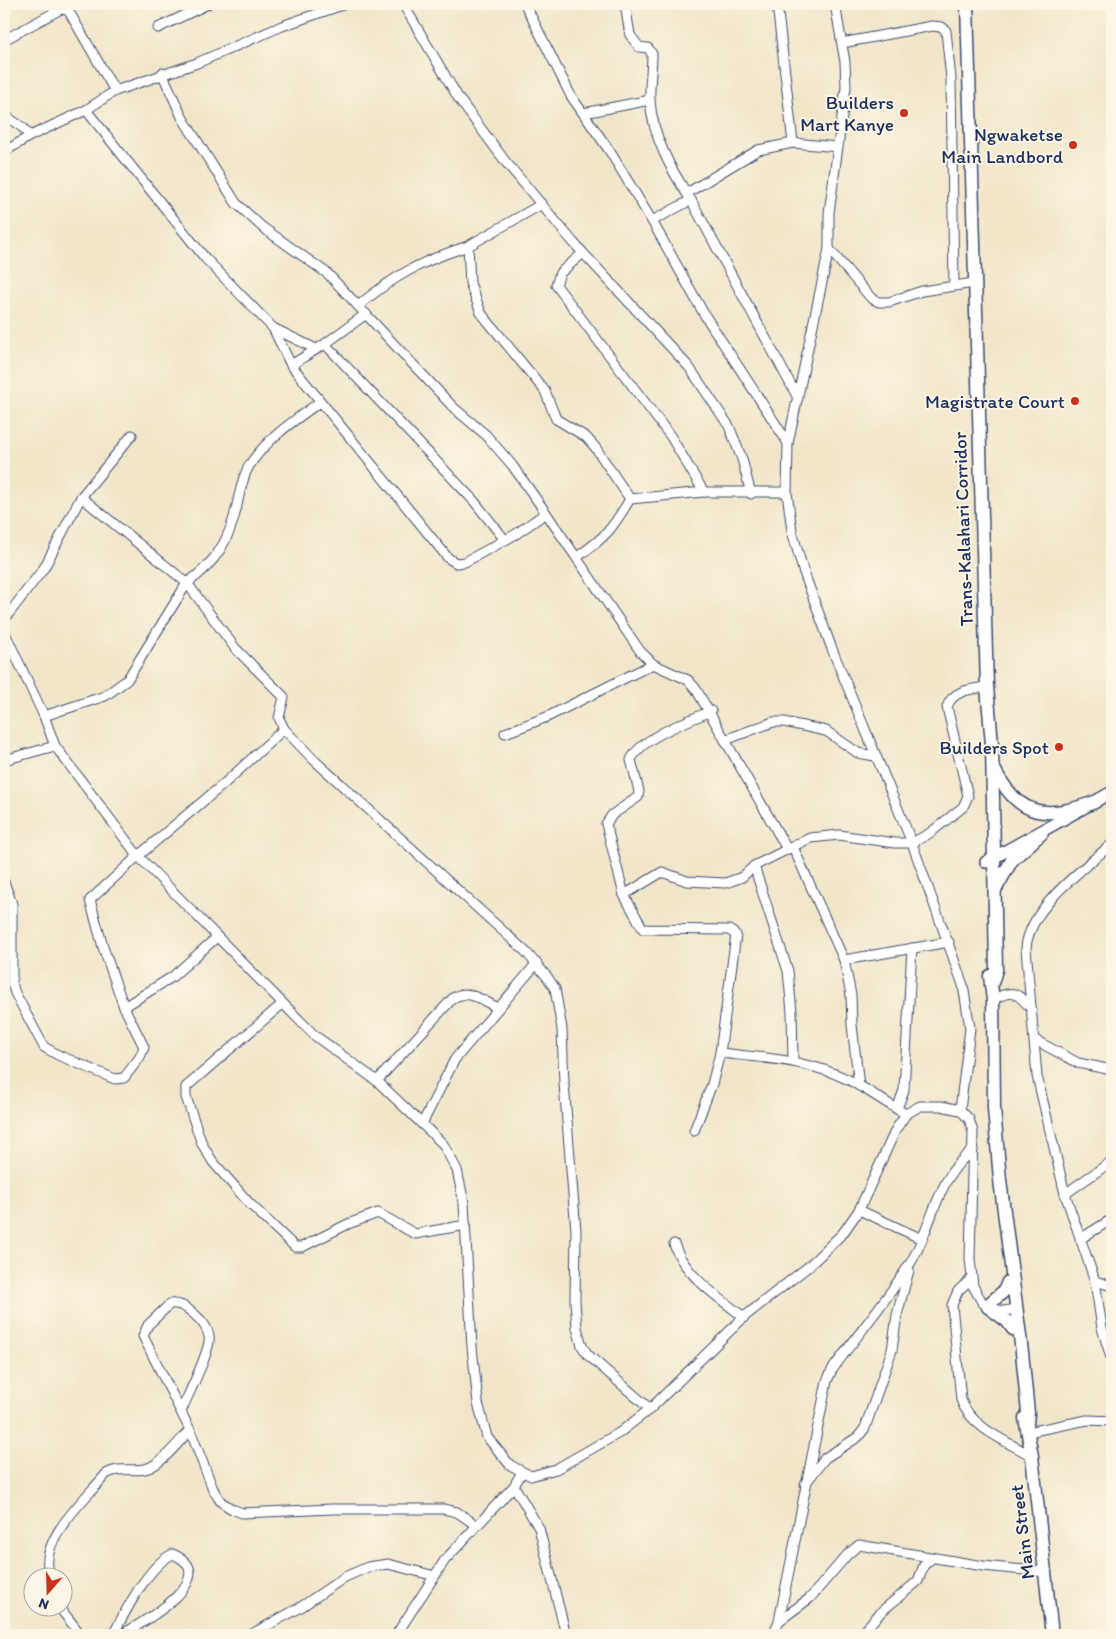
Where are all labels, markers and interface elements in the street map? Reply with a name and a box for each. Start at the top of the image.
place label: Builders Mart Kanye [800,91,894,136]
marker: Builders Mart Kanye [898,107,910,119]
place label: Ngwaketse Main Landbord [941,123,1064,168]
marker: Ngwaketse Main Landbord [1067,139,1079,151]
place label: Magistrate Court [925,390,1065,413]
marker: Magistrate Court [1069,395,1081,407]
street label: Trans-Kalahari Corridor [948,431,978,627]
place label: Builders Spot [939,736,1049,759]
marker: Builders Spot [1053,741,1065,753]
street label: Main Street [1005,1483,1039,1581]
north arrow [22,1566,72,1616]
text: N [36,1594,51,1613]

